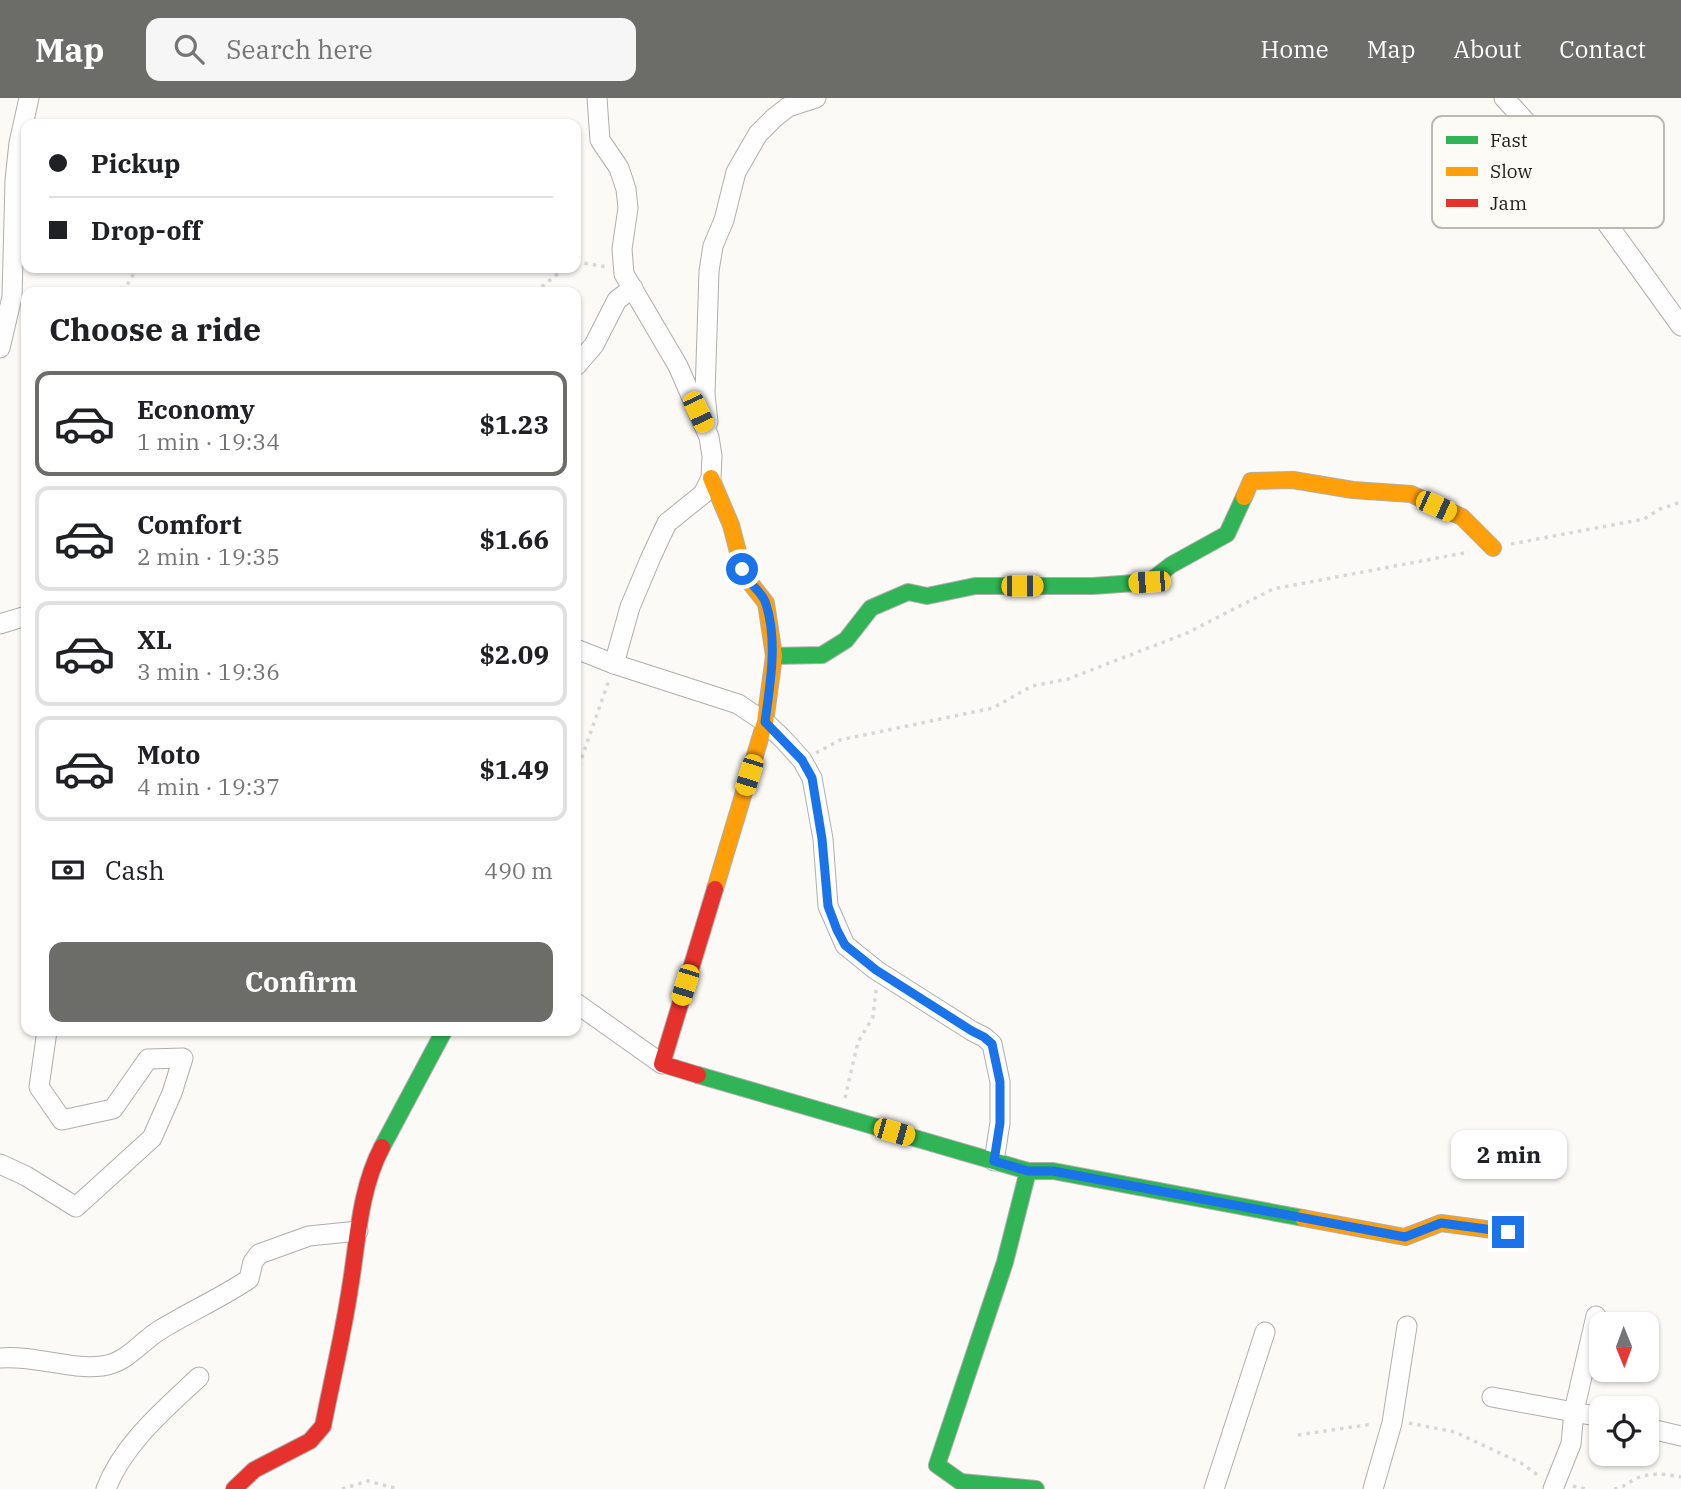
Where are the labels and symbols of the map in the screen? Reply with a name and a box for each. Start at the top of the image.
legend [1432,116,1664,228]
text: Fast [1490,128,1528,152]
text: Slow [1490,159,1532,183]
text: Jam [1490,191,1527,215]
car [680,389,717,435]
car [1413,488,1460,524]
route start [726,553,758,585]
car [1128,570,1171,594]
car [1002,576,1044,597]
car [733,752,766,798]
car [669,962,702,1008]
car [871,1116,918,1148]
callout: 2 min [1450,1130,1566,1180]
route end [1492,1216,1524,1248]
north arrow [1589,1312,1659,1382]

